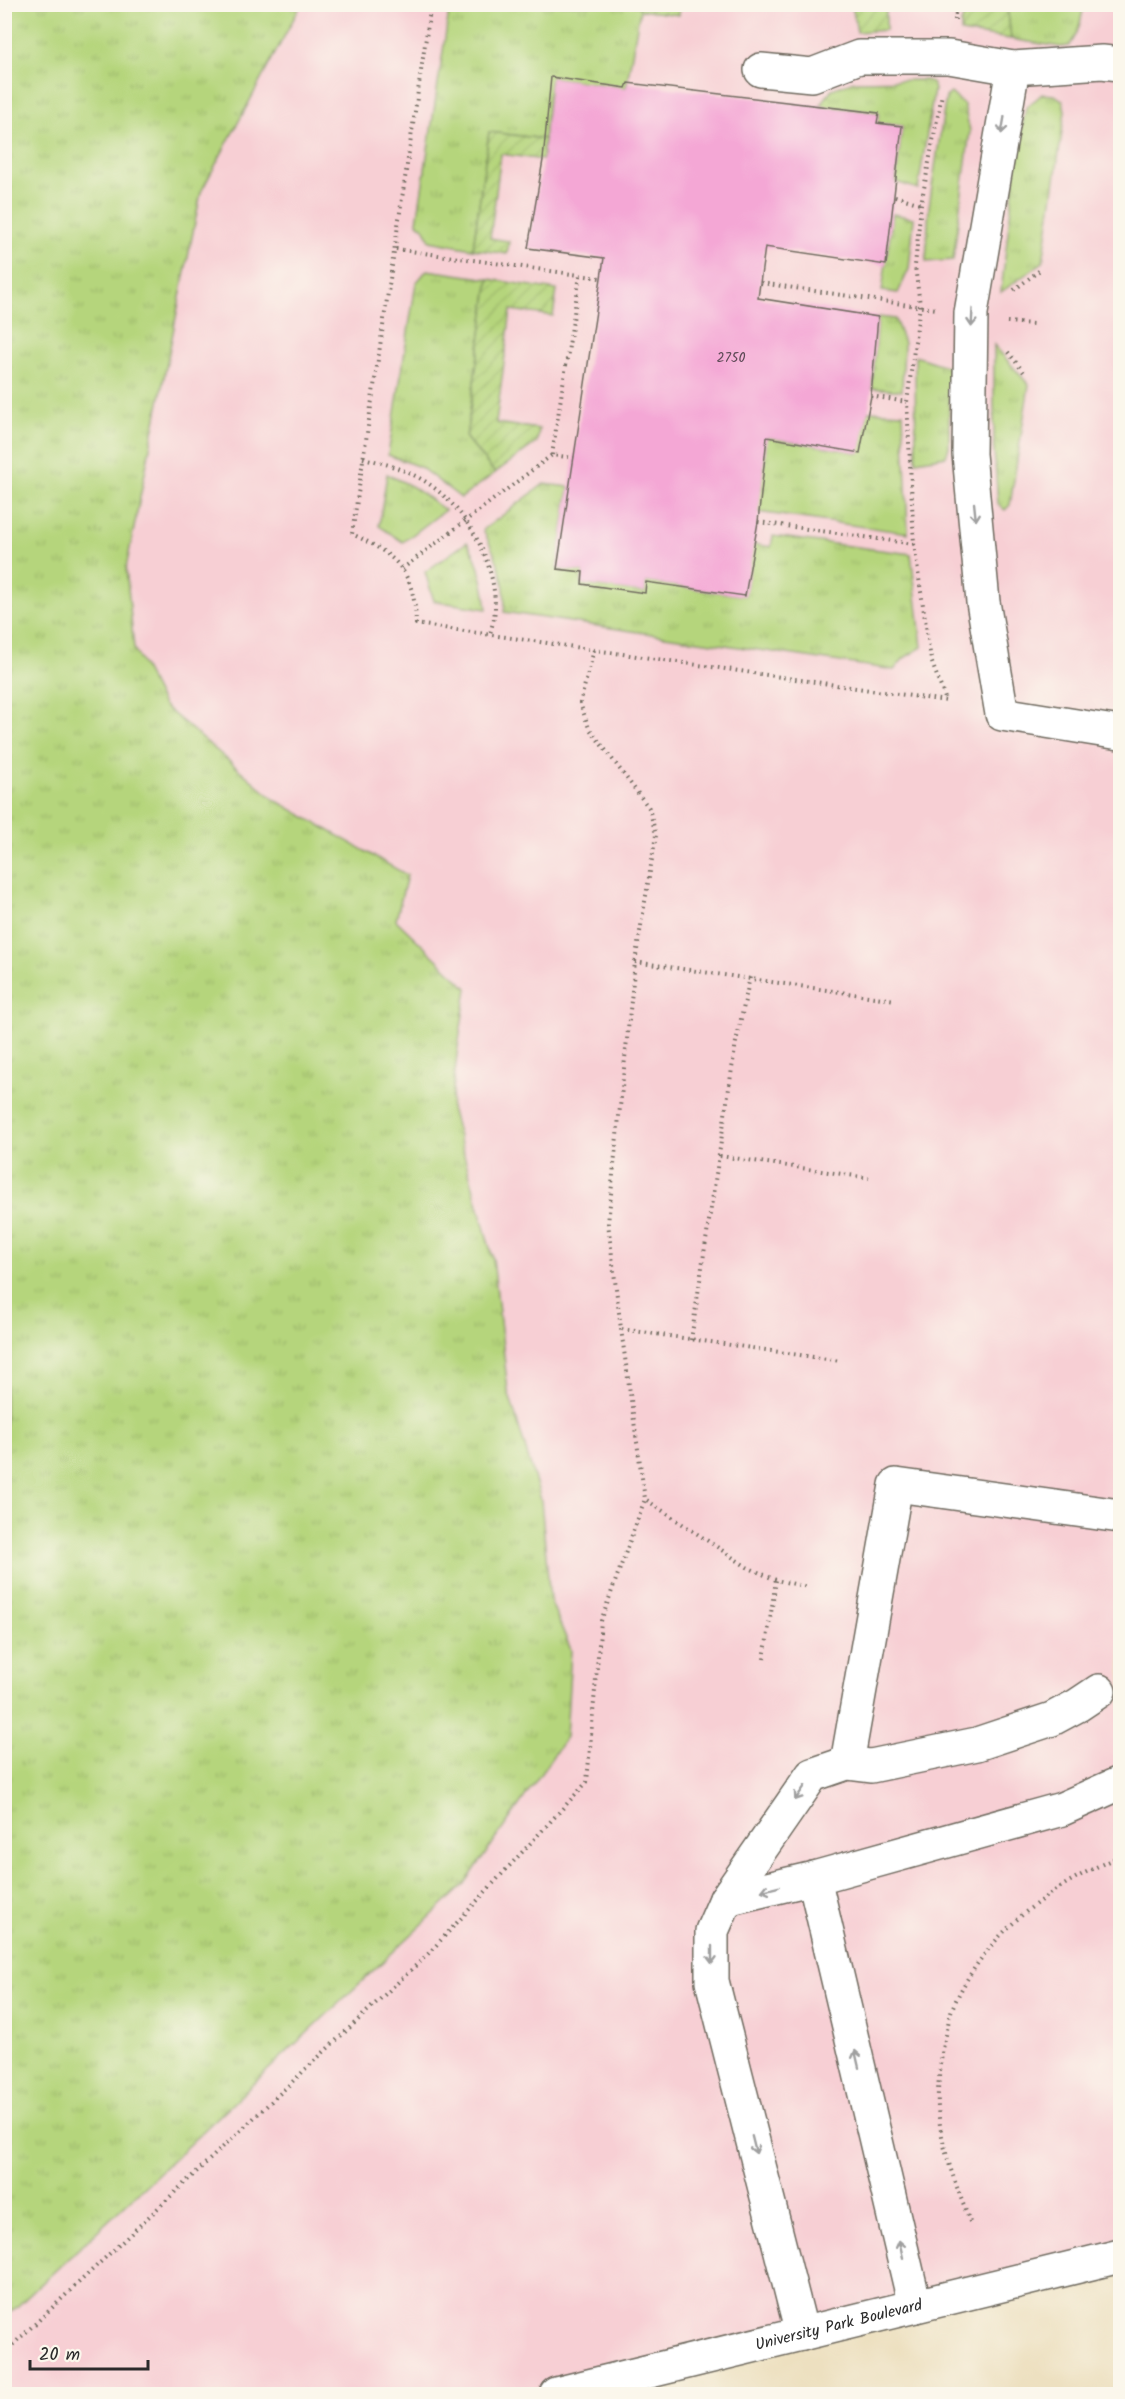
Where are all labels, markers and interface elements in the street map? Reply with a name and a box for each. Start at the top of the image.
one-way arrow [998,115,1009,135]
one-way arrow [966,307,977,327]
house number: 2750 [716,347,746,369]
one-way arrow [970,502,981,522]
one-way arrow [794,1784,806,1800]
one-way arrow [761,1883,780,1895]
one-way arrow [706,1944,718,1964]
one-way arrow [850,2050,862,2069]
one-way arrow [748,2135,760,2154]
one-way arrow [895,2240,907,2259]
street label: University Park Boulevard [753,2292,926,2357]
scale bar [30,2333,148,2371]
text: 20 m [39,2341,80,2370]

